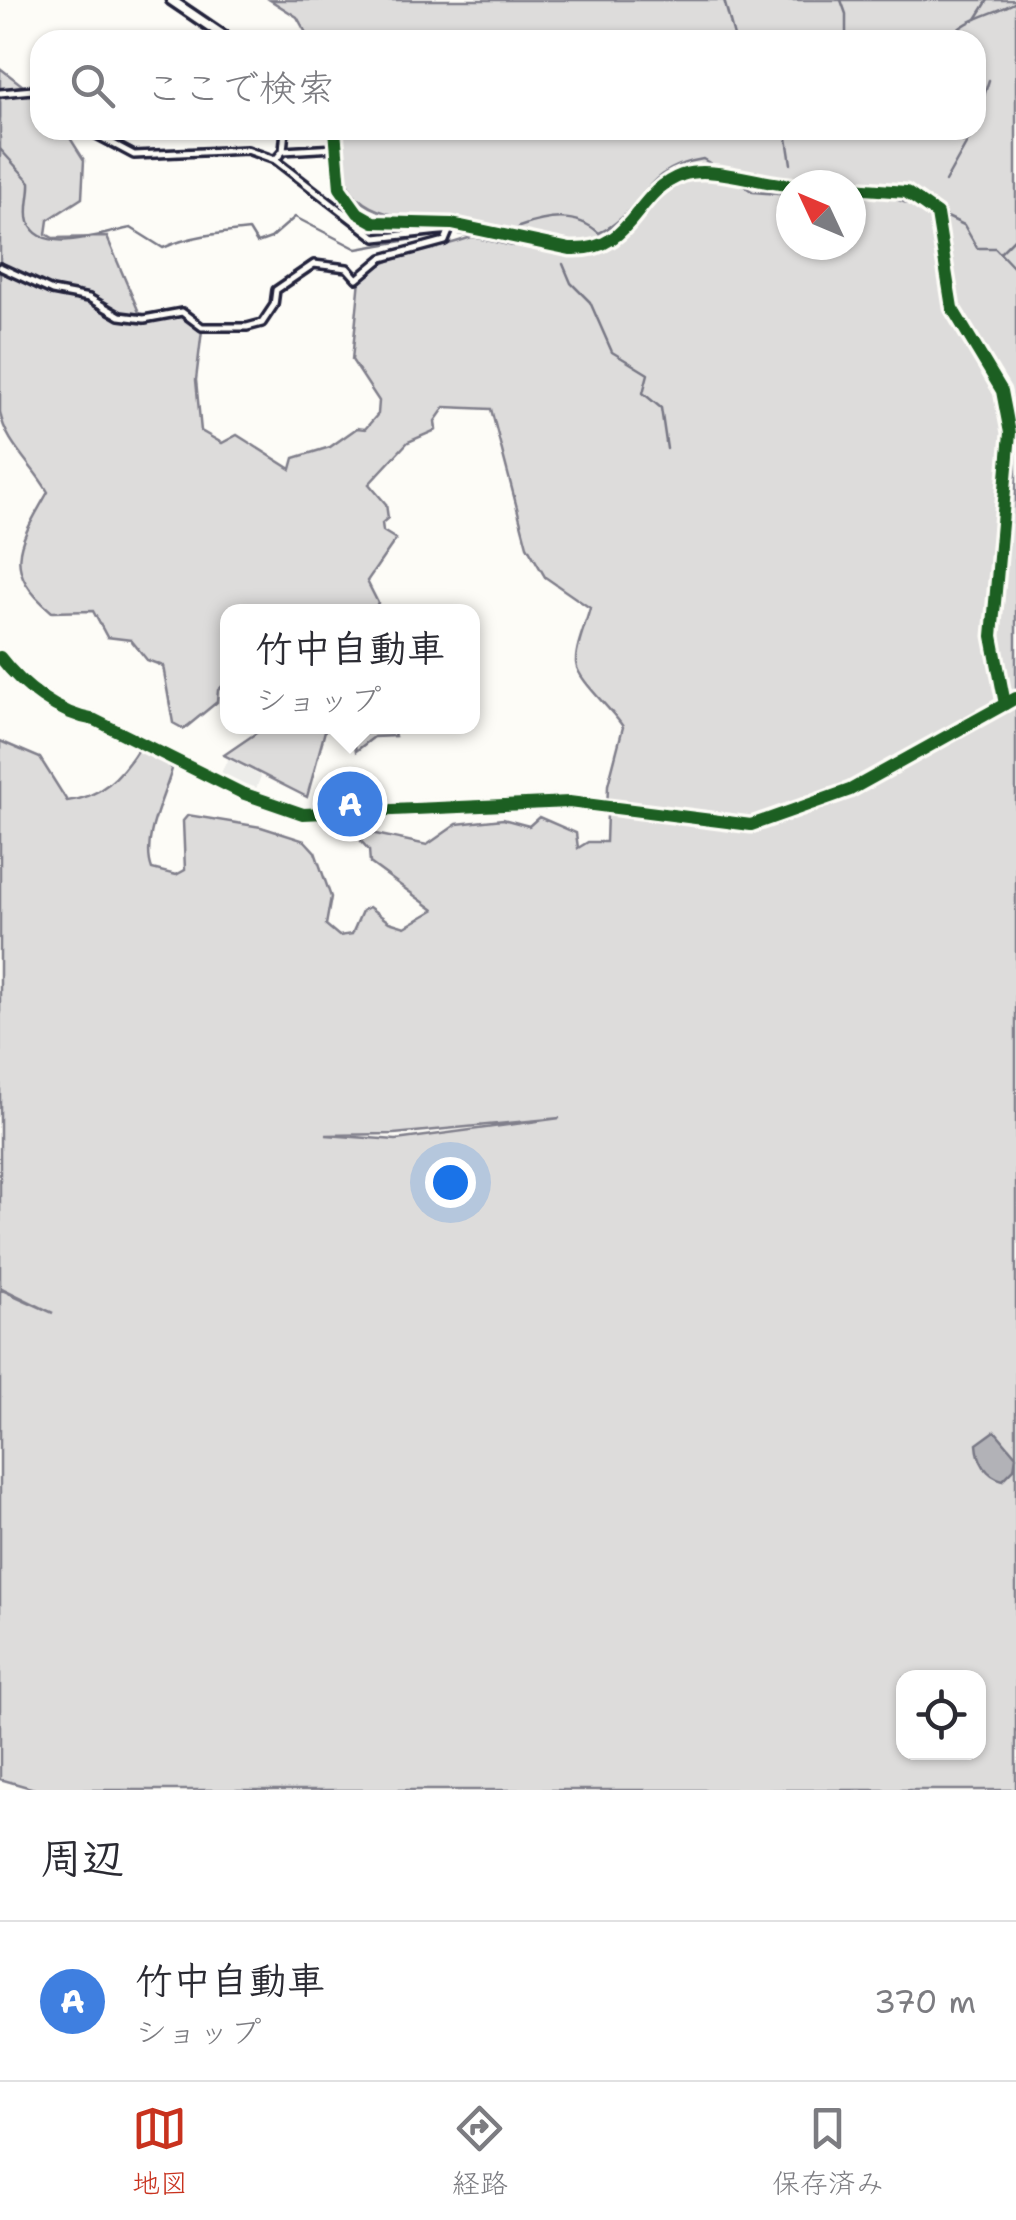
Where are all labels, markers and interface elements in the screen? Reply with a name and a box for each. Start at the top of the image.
search box [30,30,986,140]
icon: search [65,58,120,113]
text: ここで検索 [145,62,335,113]
north arrow [776,170,866,260]
popup [220,604,480,734]
text: 竹中自動車 [255,623,445,674]
text: ショップ [255,678,382,721]
pin: A [318,766,382,842]
your location [425,1157,476,1208]
map controls [896,1670,986,1760]
button: locate [896,1670,986,1760]
text: 周辺 [40,1830,124,1886]
text: 竹中自動車 [135,1955,325,2006]
text: A [60,1980,85,2023]
text: 370 m [874,1980,976,2023]
text: ショップ [135,2010,262,2053]
tab: 地図 [132,2101,188,2202]
tab: 経路 [452,2101,508,2202]
tab: 保存済み [772,2101,884,2202]

